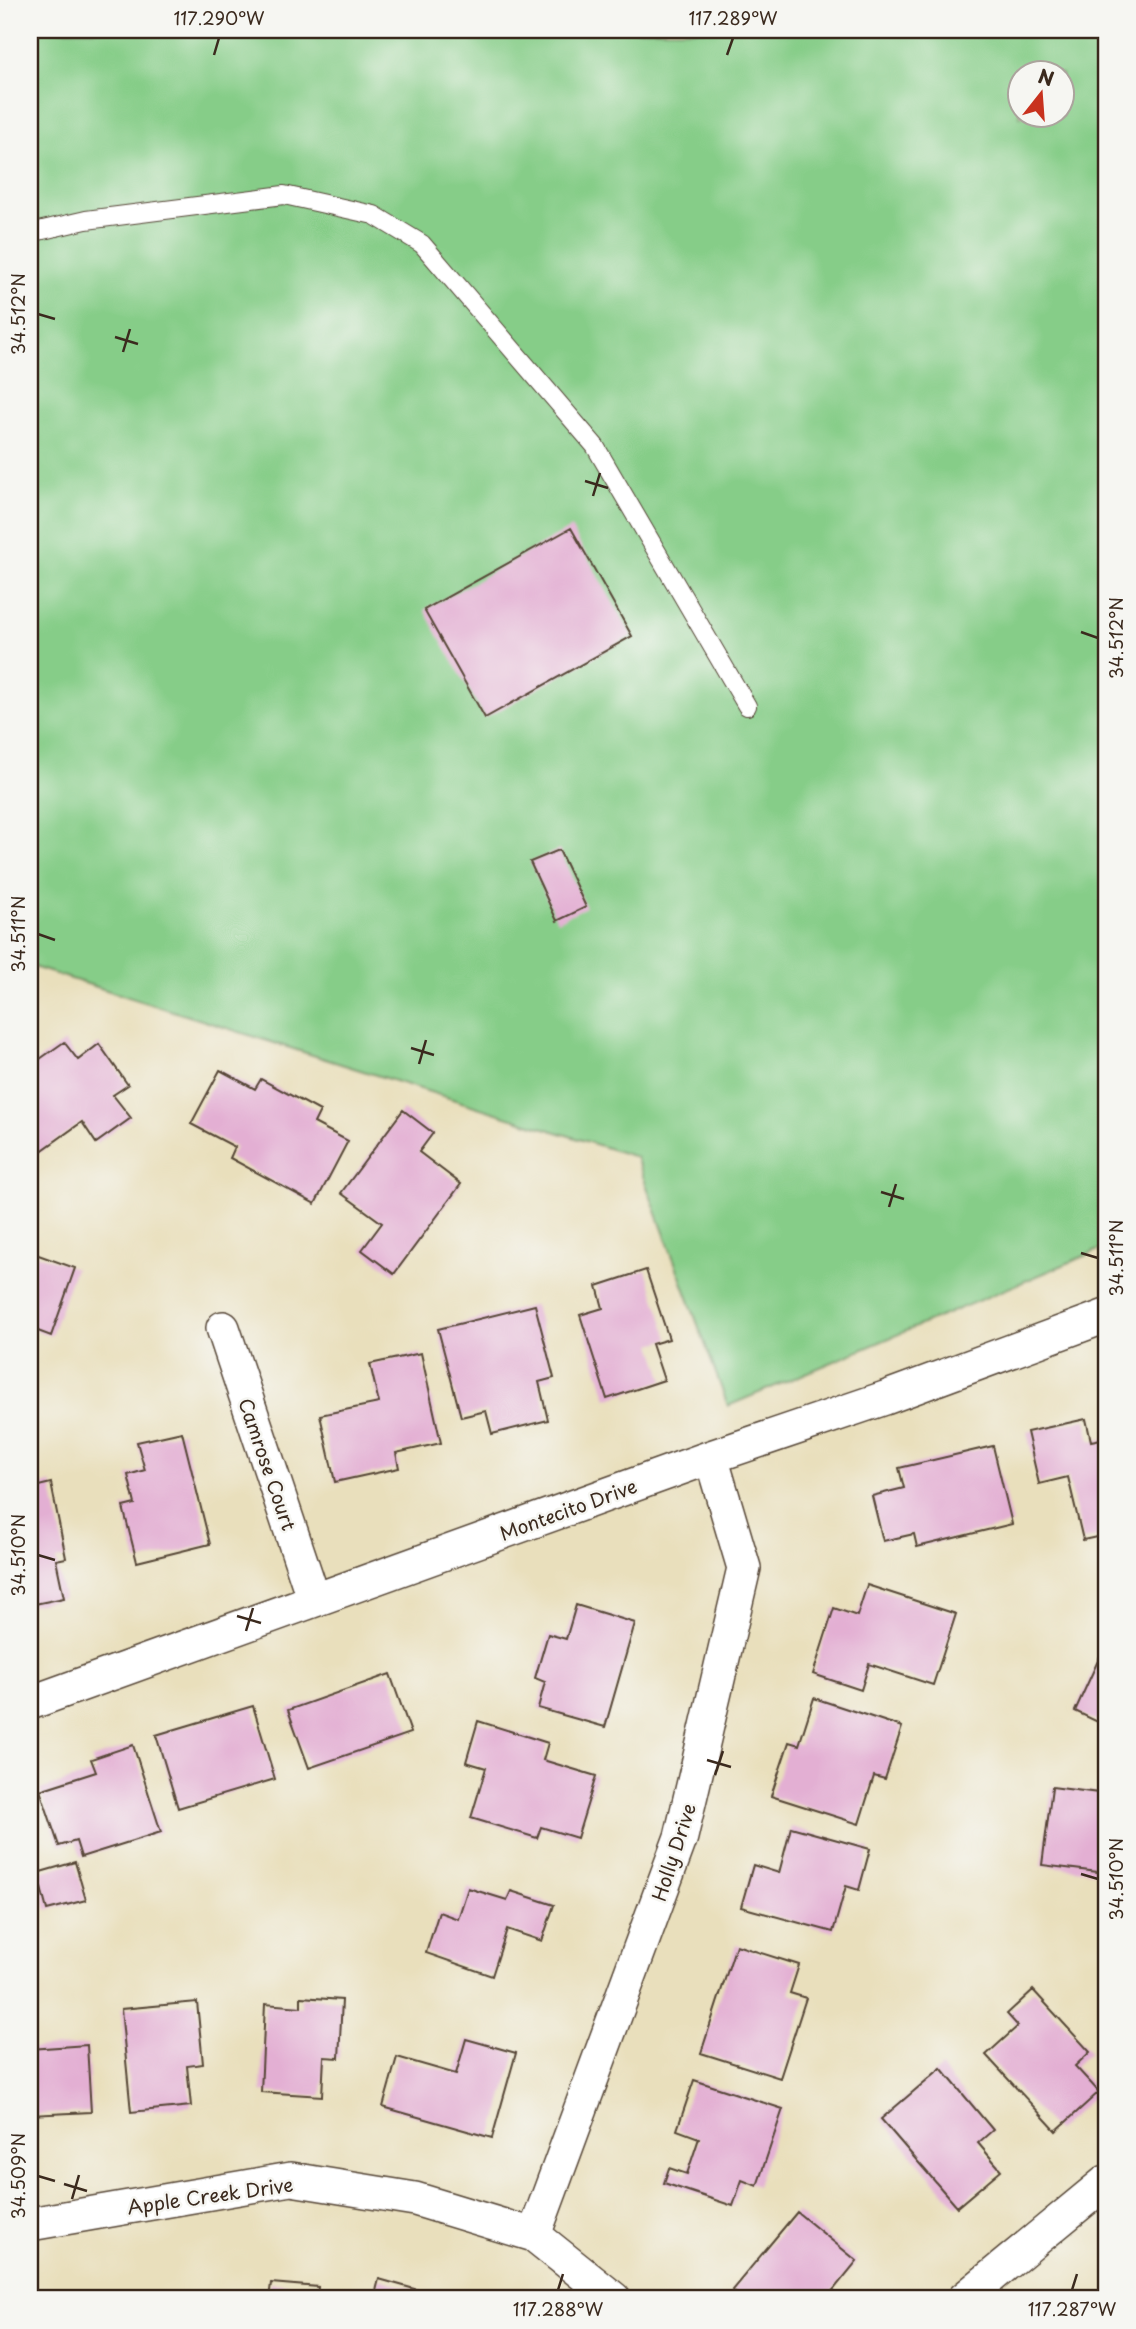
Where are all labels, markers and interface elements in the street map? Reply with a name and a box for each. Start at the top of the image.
text: 117.290°W [174,4,265,31]
text: 117.289°W [688,4,778,31]
north arrow [1006,60,1076,130]
text: N [1035,61,1058,92]
text: 34.512°N [4,273,31,355]
text: 34.512°N [1102,597,1129,679]
text: 34.511°N [4,896,31,972]
text: 34.511°N [1102,1220,1129,1296]
street label: Camrose Court [232,1394,304,1534]
street label: Montecito Drive [495,1471,641,1547]
text: 34.510°N [4,1514,31,1596]
street label: Holly Drive [644,1799,702,1905]
text: 34.510°N [1102,1838,1129,1920]
text: 34.509°N [4,2133,31,2219]
street label: Apple Creek Drive [125,2169,295,2221]
text: 117.288°W [513,2295,604,2322]
text: 117.287°W [1028,2295,1117,2322]

